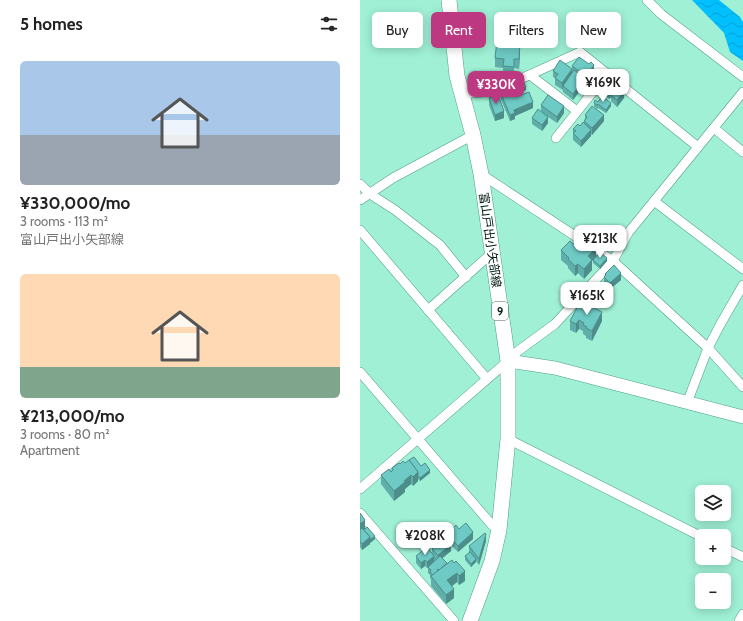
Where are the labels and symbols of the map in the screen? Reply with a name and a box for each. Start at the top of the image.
pin: ¥169K [575,69,631,103]
pin: ¥330K [468,71,524,105]
street label: 富山戸出小矢部線 [476,191,505,289]
pin: ¥213K [572,225,628,259]
pin: ¥165K [559,282,615,316]
road number: 9 [492,302,508,320]
pin: ¥208K [397,522,453,556]

